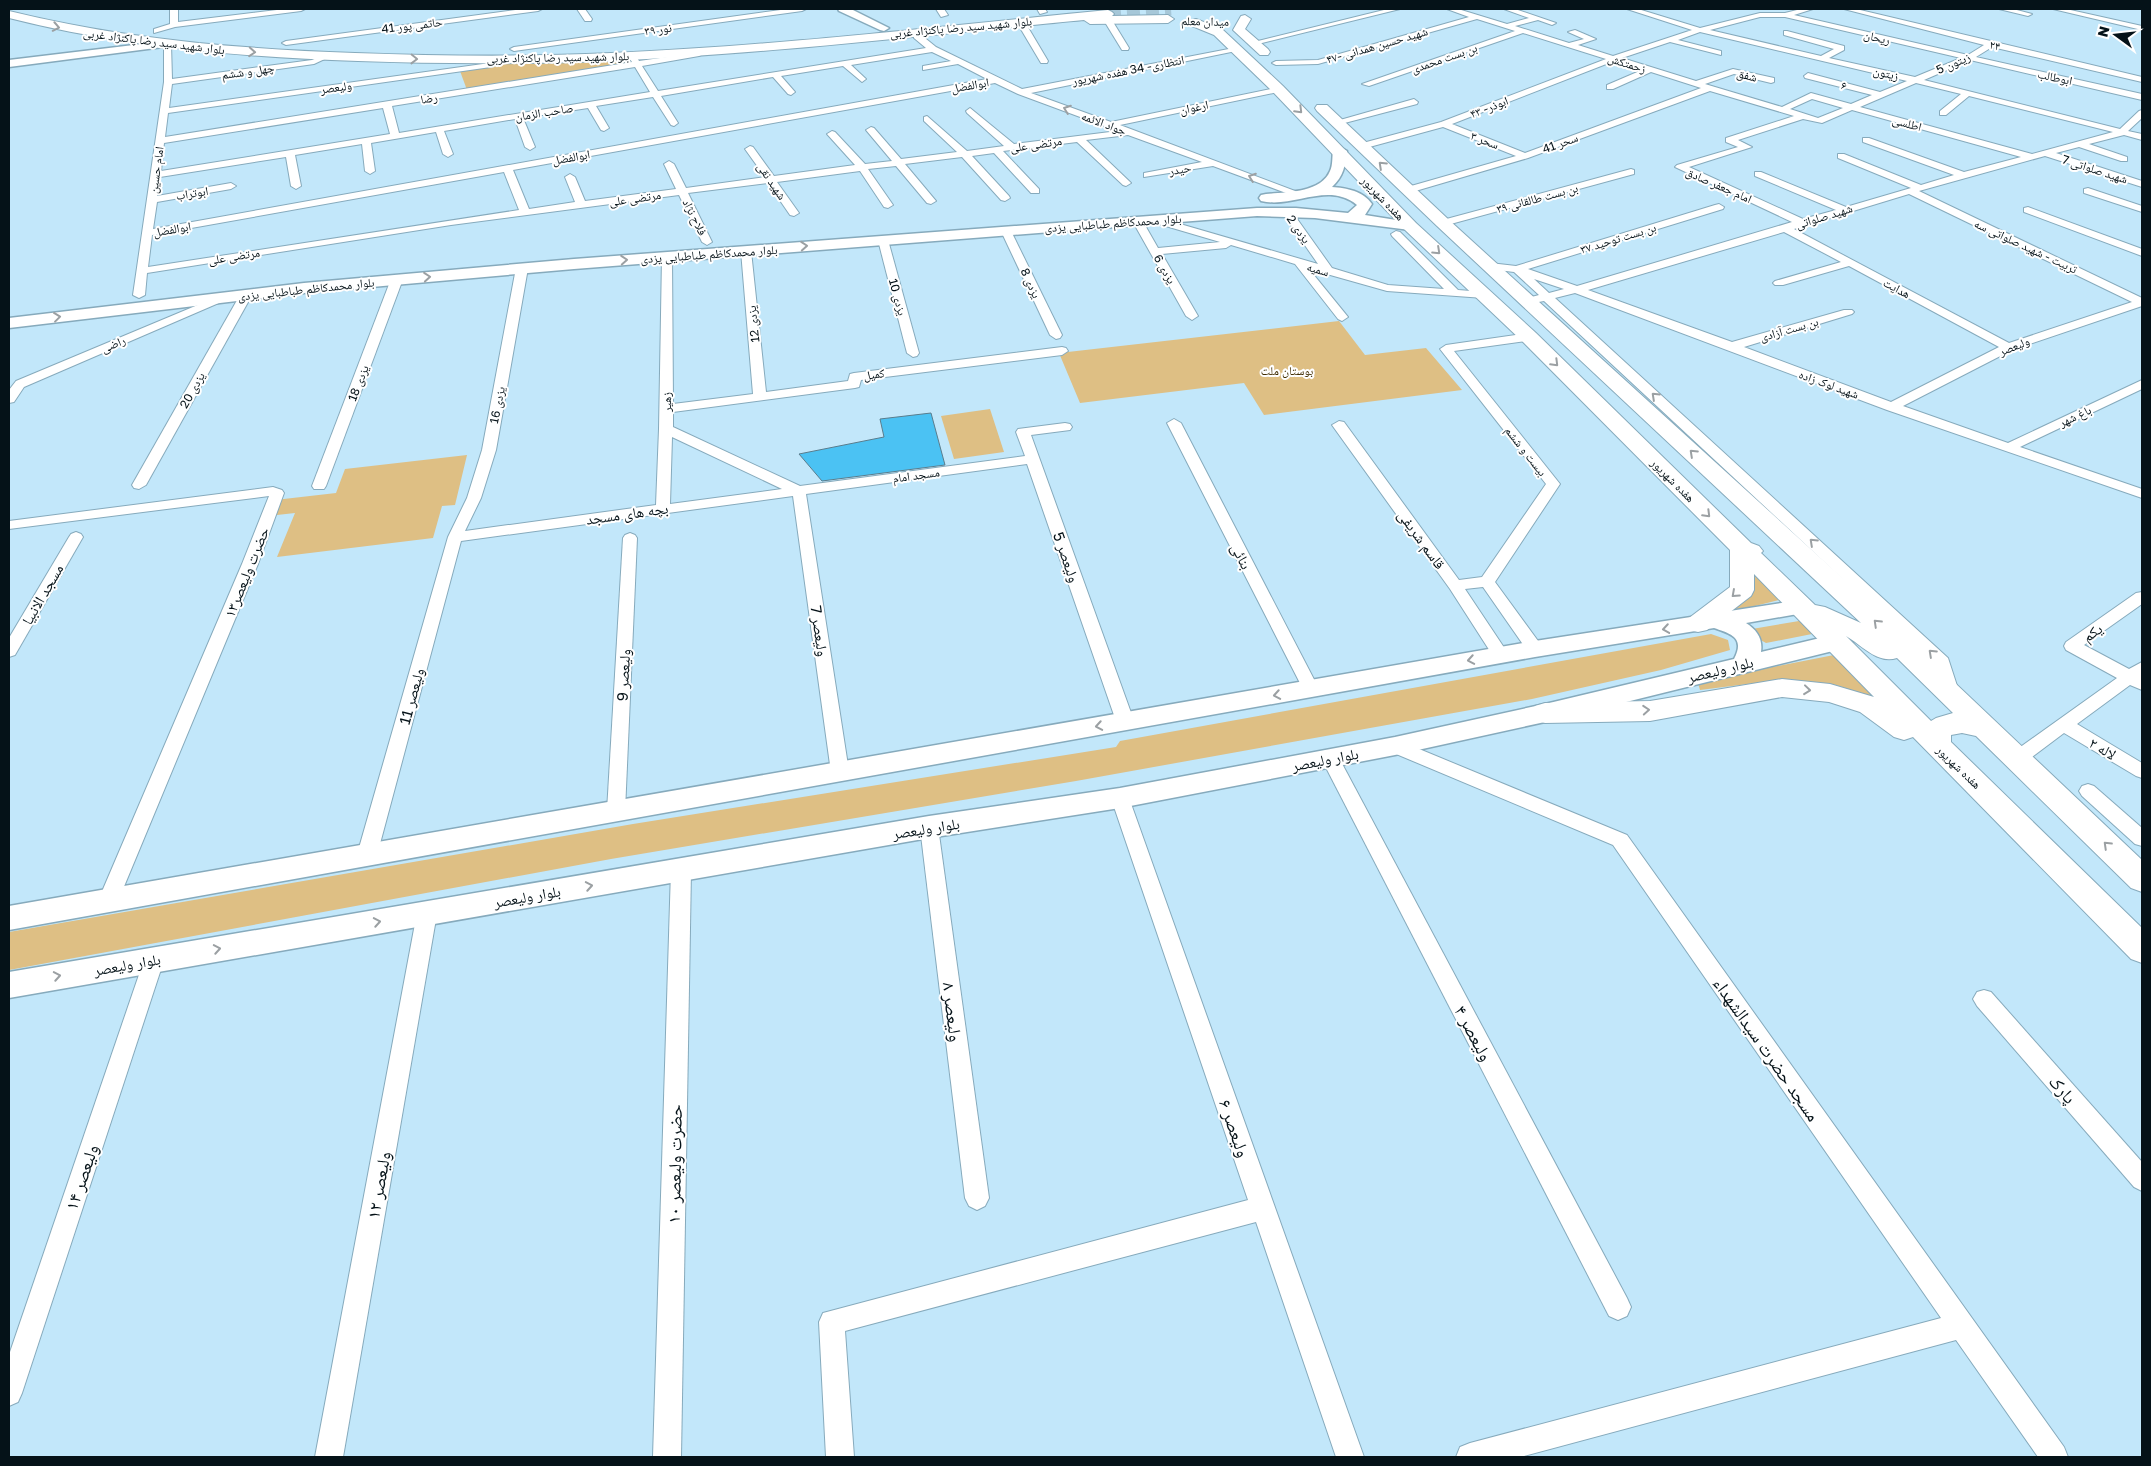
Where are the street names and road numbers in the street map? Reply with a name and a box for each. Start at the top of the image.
street label: بلوار شهید سید رضا پاکنژاد غربی [889,13,1033,41]
street label: میدان معلم [1181,13,1229,30]
street label: حاتمی پور 41 [381,14,444,36]
street label: نور ۳۹ [643,20,673,38]
street label: شهید حسین همدانی -۴۷ [1325,23,1430,67]
street label: بلوار شهید سید رضا پاکنژاد غربی [82,25,226,58]
street label: ریحان [1862,27,1892,48]
street label: ۲۴ [1988,36,2002,54]
street label: بن بست محمدی [1409,40,1479,77]
street label: بلوار شهید سید رضا پاکنژاد غربی [487,48,629,66]
street label: زیتون 5 [1934,49,1973,77]
street label: زحمتکش [1606,50,1648,76]
street label: انتظاری- 34 هفده شهریور [1070,52,1186,89]
street label: چهل و ششم [221,60,276,83]
street label: زیتون [1872,63,1901,83]
street label: شفق [1735,65,1759,85]
street label: ابوطالب [2036,66,2074,88]
street label: ابوالفضل [950,74,990,96]
street label: ولیعصر [318,77,353,97]
street label: ۶ [1839,77,1849,93]
street label: رضا [419,89,439,107]
street label: ابوذر- ۴۳ [1468,93,1510,121]
street label: ارغوان [1178,97,1210,117]
street label: صاحب الزمان [514,100,574,124]
street label: جواد الائمه [1079,108,1129,138]
street label: اطلسی [1891,112,1924,134]
street label: سحر ۳ [1469,128,1501,152]
street label: سحر 41 [1540,130,1580,156]
street label: مرتضی علی [1009,133,1063,155]
street label: امام حسین [145,145,168,195]
street label: ابوالفضل [551,146,591,168]
street label: شهید صلواتی 7 [2060,151,2130,187]
street label: شهید نقی [754,160,790,203]
street label: حیدر [1167,160,1193,179]
street label: امام جعفر صادق [1683,164,1754,207]
street label: هفده شهریور [1357,172,1408,223]
street label: بن‌ بست طالقانی ۳۹ [1495,180,1580,216]
street label: ابوتراب [175,183,210,203]
street label: مرتضی علی [608,187,662,209]
street label: فلاح نژاد [679,196,711,238]
street label: شهید صلواتی [1794,200,1854,232]
street label: بلوار محمدکاظم طباطبایی یزدی [1044,211,1182,236]
street label: یزدی 2 [1284,212,1314,246]
street label: تربیت - شهید صلواتی سه [1972,216,2080,277]
street label: ابوالفضل [152,218,192,240]
street label: بن بست توحید ۳۷ [1578,219,1658,257]
street label: بلوار محمدکاظم طباطبایی یزدی [640,242,778,267]
street label: مرتضی علی [207,245,261,267]
street label: یزدی 6 [1150,252,1180,287]
street label: سمیه [1305,259,1331,280]
street label: یزدی 8 [1017,265,1045,301]
street label: بلوار محمدکاظم طباطبایی یزدی [237,274,375,305]
street label: هدایت [1881,275,1913,302]
street label: یزدی 10 [886,277,910,317]
street label: یزدی 12 [744,304,763,343]
street label: بن بست آزادی [1758,314,1820,345]
street label: راضی [98,332,128,356]
street label: ولیعصر [1996,333,2032,359]
street label: یزدی 18 [344,363,372,403]
street label: کمیل [862,365,886,383]
street label: شهید لوک زاده [1797,366,1861,402]
street label: یزدی 20 [176,369,208,411]
street label: یزدی 16 [486,385,508,425]
street label: زهیر [659,392,674,413]
street label: باغ شهر [2056,402,2094,431]
street label: بیست و ششم [1501,423,1550,480]
street label: هفده شهریور [1647,454,1698,505]
street label: مسجد امام [892,464,941,487]
street label: بچه های مسجد [585,498,670,530]
street label: قاسم شریفی [1393,506,1450,573]
street label: حضرت ولیعصر۱۳ [220,524,273,620]
street label: ولیعصر 5 [1049,529,1084,585]
street label: بنائی [1226,540,1256,573]
street label: مسجد الانبیا [18,560,67,628]
street label: ولیعصر 7 [807,604,832,658]
street label: یکم [2079,619,2107,647]
street label: ولیعصر 9 [613,648,634,702]
street label: بلوار ولیعصر [1684,652,1755,687]
street label: ولیعصر 11 [395,666,428,727]
street label: لاله ۲ [2086,733,2120,763]
street label: هفده شهریور [1933,741,1984,792]
street label: بلوار ولیعصر [1289,744,1360,775]
street label: بلوار ولیعصر [890,814,961,843]
street label: بلوار ولیعصر [491,881,562,912]
street label: بلوار ولیعصر [91,949,162,980]
street label: مسجد حضرت سیدالشهداء [1709,973,1825,1125]
street label: ولیعصر ۸ [938,981,968,1043]
street label: ولیعصر ۴ [1450,1001,1498,1065]
street label: پارک [2044,1070,2081,1109]
street label: ولیعصر ۶ [1215,1096,1255,1160]
street label: حضرت ولیعصر ۱۰ [662,1104,686,1224]
street label: ولیعصر ۱۴ [60,1141,103,1213]
street label: ولیعصر ۱۲ [361,1150,395,1221]

